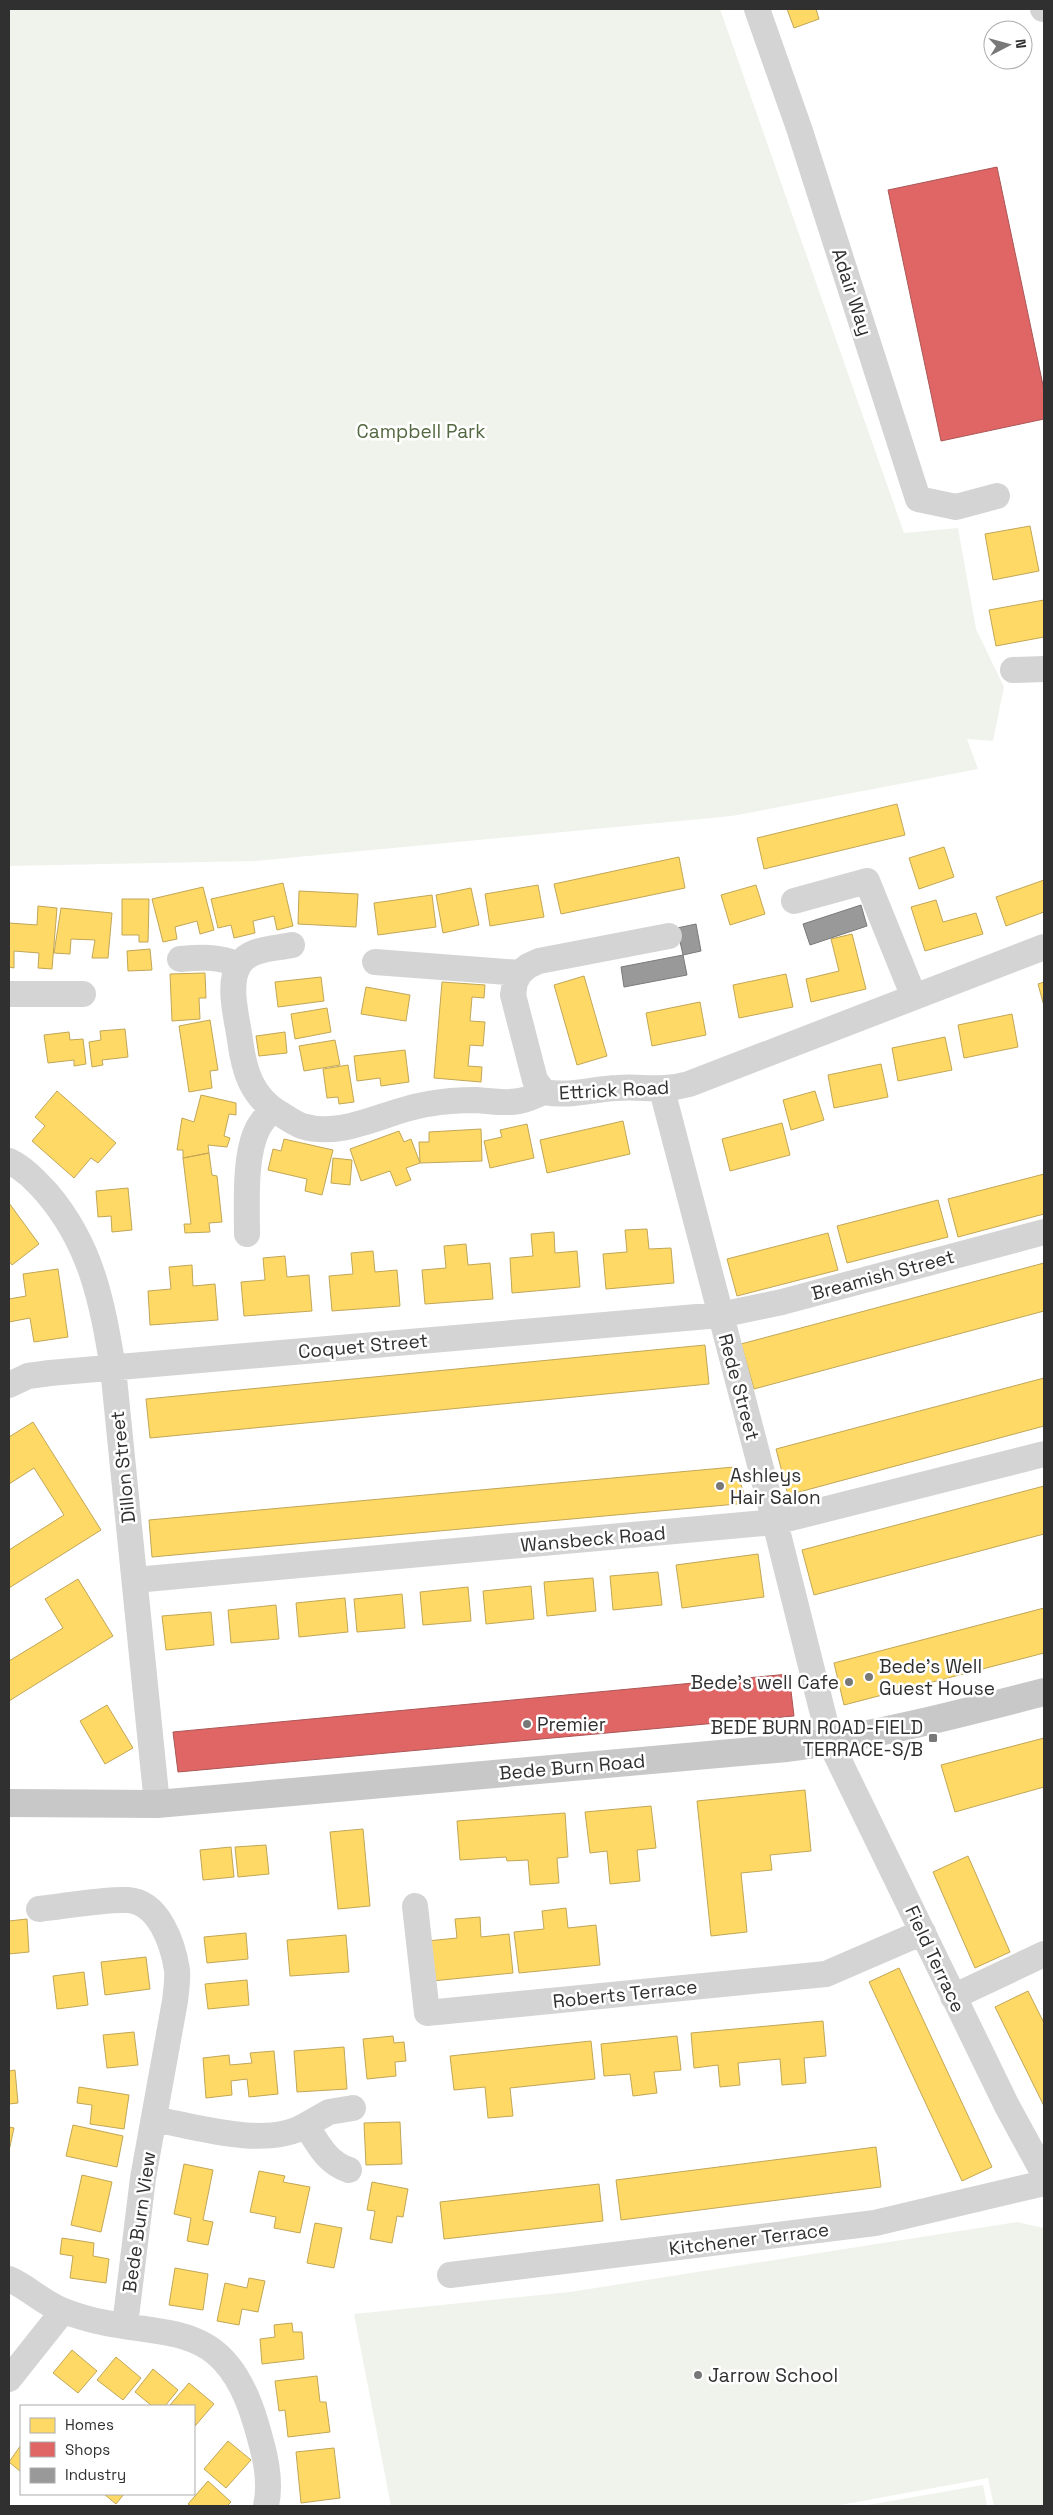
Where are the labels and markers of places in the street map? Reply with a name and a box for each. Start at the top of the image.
place label: Ashleys Hair Salon [730,1463,821,1510]
marker: Ashleys Hair Salon [714,1480,726,1492]
place label: Bede's Well Guest House [879,1654,995,1701]
place label: Bede's well Cafe [691,1670,839,1695]
marker: Bede's Well Guest House [863,1671,875,1683]
marker: Bede's well Cafe [843,1676,855,1688]
place label: Premier [537,1712,606,1737]
place label: BEDE BURN ROAD-FIELD TERRACE-S/B [711,1715,923,1762]
marker: Premier [521,1718,533,1730]
marker: BEDE BURN ROAD-FIELD TERRACE-S/B [927,1732,939,1744]
place label: Jarrow School [708,2363,838,2388]
marker: Jarrow School [692,2369,704,2381]

